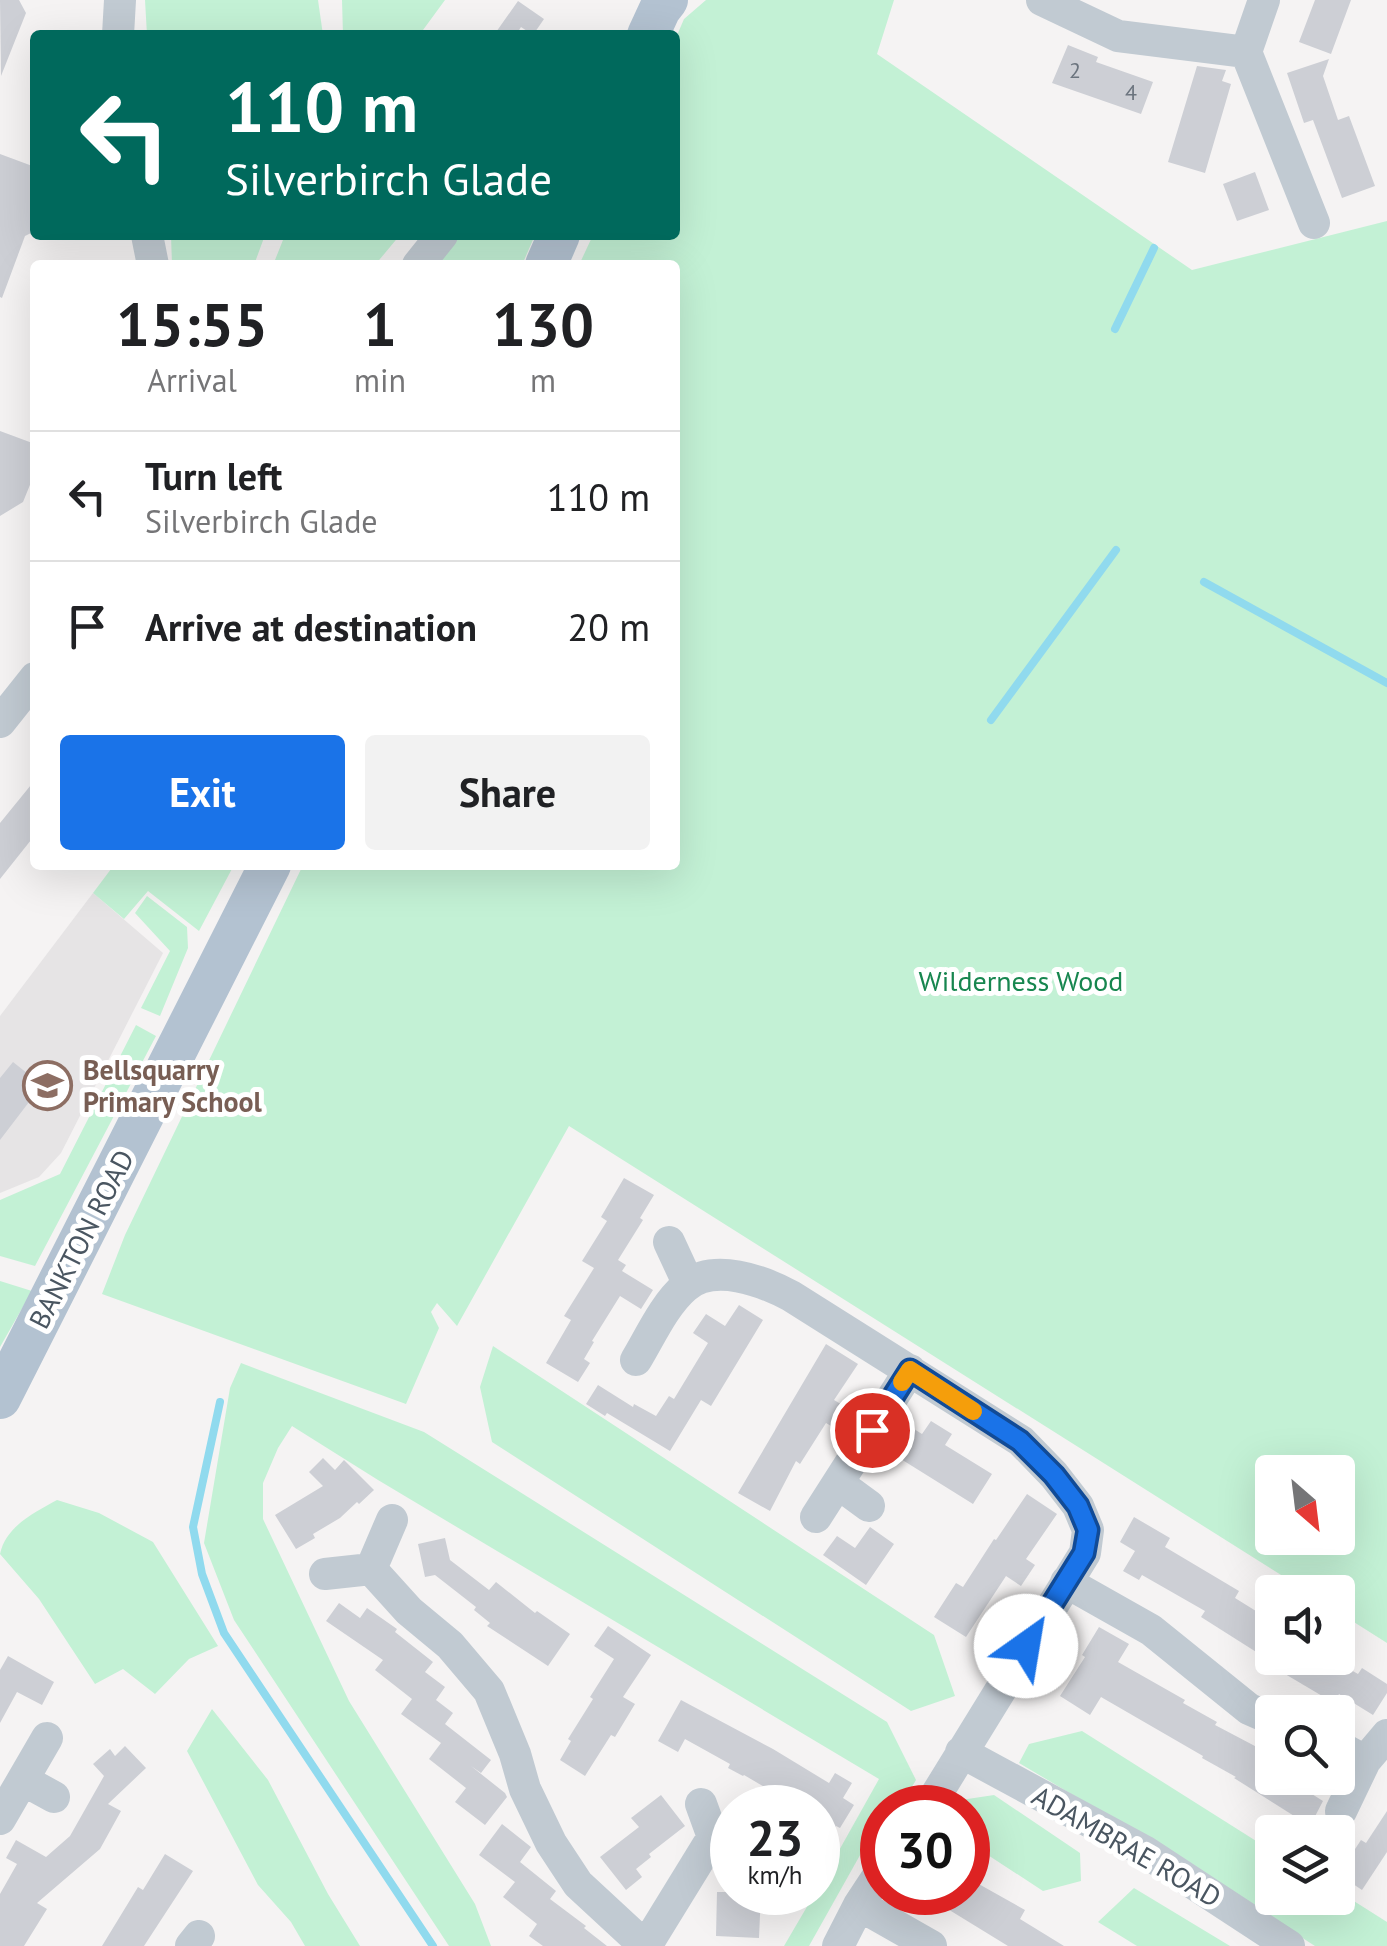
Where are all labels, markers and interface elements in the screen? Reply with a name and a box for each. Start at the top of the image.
house number: 2 [1069,56,1081,84]
text: 110 m [225,61,418,151]
icon: left [60,70,190,200]
house number: 4 [1125,78,1137,106]
text: Silverbirch Glade [225,149,552,207]
text: 15:55 [116,285,268,363]
text: 1 [363,285,397,363]
text: 130 [492,285,594,363]
text: Arrival [147,359,237,401]
text: min [354,359,406,401]
text: m [530,359,556,401]
text: Turn left [145,451,282,500]
icon: left [60,469,115,524]
text: 110 m [547,472,650,521]
text: Silverbirch Glade [145,500,378,542]
icon: arrive [60,599,115,654]
text: Arrive at destination [145,602,477,651]
text: 20 m [568,602,650,651]
button: Exit [60,735,345,850]
button: Share [365,735,650,850]
park label: Wilderness Wood [919,962,1123,999]
place label: Bellsquarry Primary School [83,1051,263,1120]
school or university icon: Bellsquarry Primary School [22,1059,74,1111]
street label: BANKTON ROAD [20,1143,142,1335]
pin [830,1388,915,1473]
icon: arrive [845,1403,900,1458]
north arrow [1255,1455,1355,1555]
map controls [1255,1455,1355,1915]
button: sound [1255,1575,1355,1675]
position arrow [974,1594,1078,1698]
button: search [1255,1695,1355,1795]
street label: ADAMBRAE ROAD [1026,1777,1228,1915]
speed limit sign: 30 [860,1785,990,1915]
text: 23 [747,1805,803,1870]
button: layers [1255,1815,1355,1915]
text: km/h [748,1859,802,1891]

